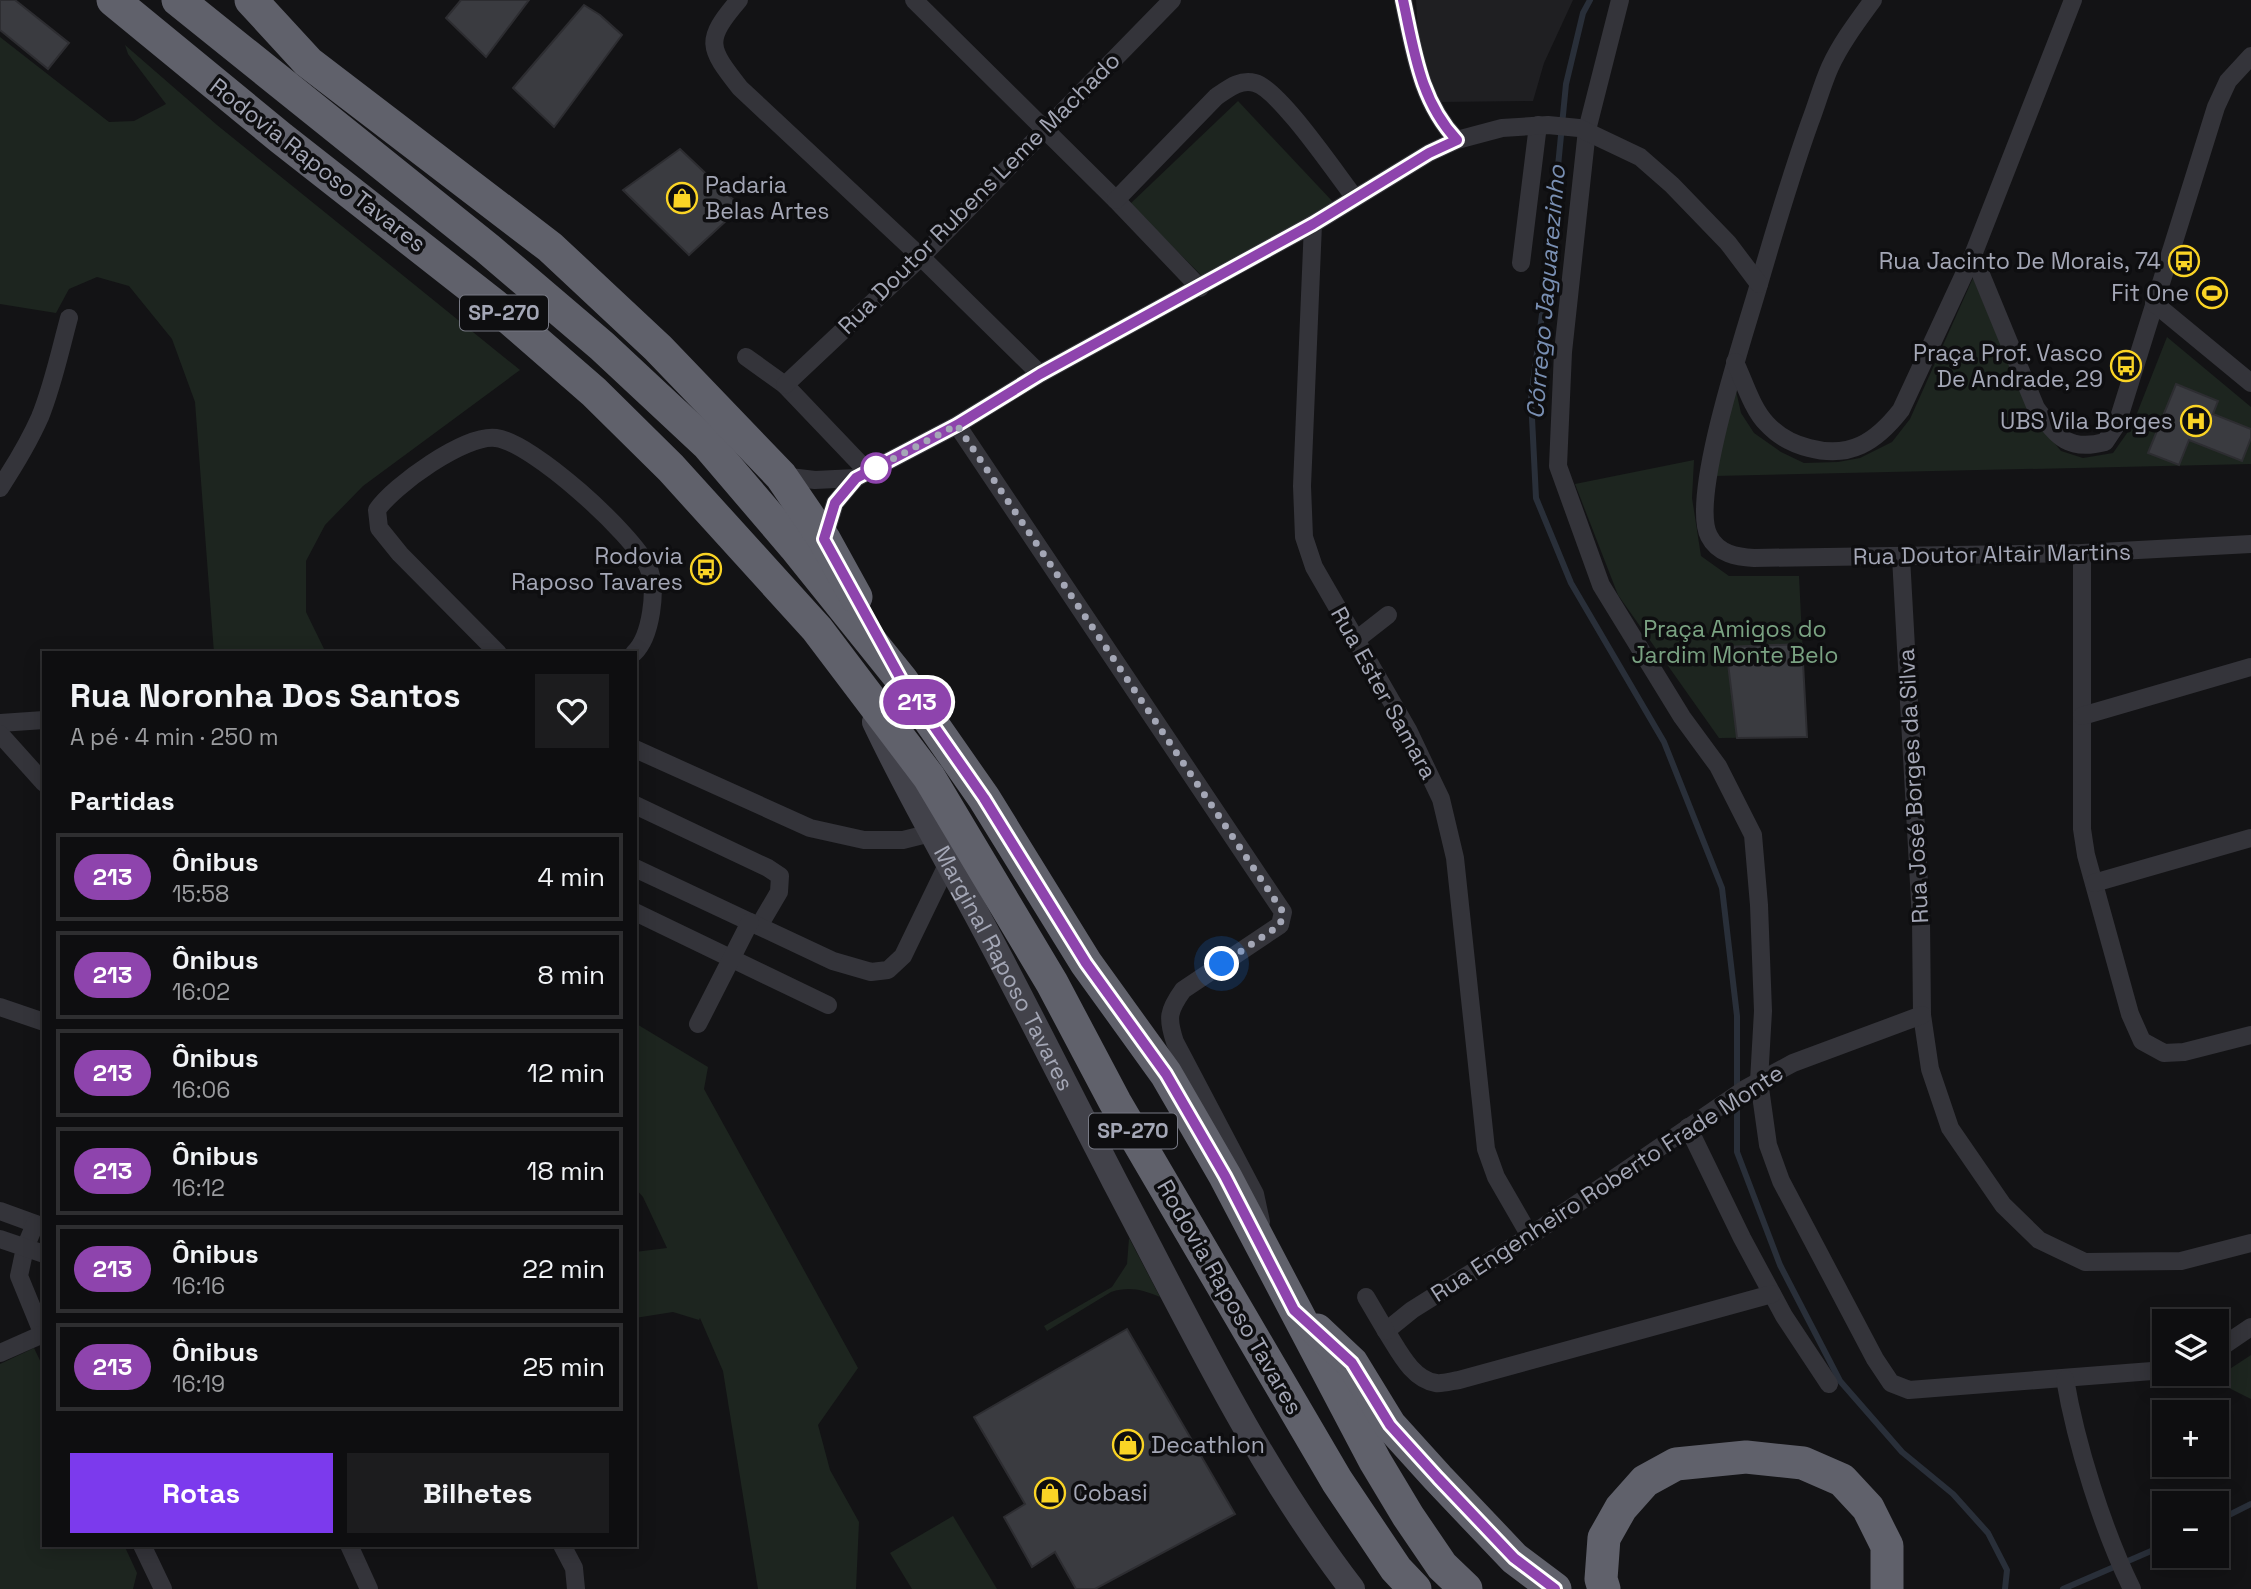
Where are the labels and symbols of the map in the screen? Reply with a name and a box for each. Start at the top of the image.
street label: Rua Doutor Rubens Leme Machado [831,45,1127,341]
street label: Rodovia Raposo Tavares [204,71,432,259]
water label: Córrego Jaguarezinho [1519,163,1572,420]
place label: Padaria Belas Artes [705,170,829,226]
shop icon: Padaria Belas Artes [665,181,699,215]
bus stop icon: Rua Jacinto De Morais, 74 [2167,244,2201,278]
place label: Rua Jacinto De Morais, 74 [1879,246,2161,276]
sports icon: Fit One [2195,276,2229,310]
place label: Fit One [2111,278,2189,308]
road number: SP-270 [460,296,548,330]
place label: Praça Prof. Vasco De Andrade, 29 [1913,338,2103,394]
bus stop icon: Praça Prof. Vasco De Andrade, 29 [2109,349,2143,383]
hospital icon: UBS Vila Borges [2179,404,2213,438]
place label: UBS Vila Borges [2000,406,2173,436]
unlabelled marker [861,453,891,483]
street label: Rua Doutor Altair Martins [1853,537,2131,571]
place label: Rodovia Raposo Tavares [511,541,683,597]
bus stop icon: Rodovia Raposo Tavares [689,552,723,586]
street label: Rua Ester Samara [1324,601,1444,785]
park label: Praça Amigos do Jardim Monte Belo [1632,614,1838,670]
street label: Rua José Borges da Silva [1891,648,1935,924]
line badge: 213 [877,679,957,725]
street label: Marginal Raposo Tavares [927,840,1081,1096]
your location [1204,946,1239,981]
street label: Rua Engenheiro Roberto Frade Monte [1425,1057,1789,1309]
road number: SP-270 [1089,1114,1177,1148]
street label: Rodovia Raposo Tavares [1150,1174,1310,1420]
shop icon: Decathlon [1111,1428,1145,1462]
place label: Decathlon [1151,1430,1265,1460]
shop icon: Cobasi [1033,1476,1067,1510]
place label: Cobasi [1073,1478,1148,1508]

